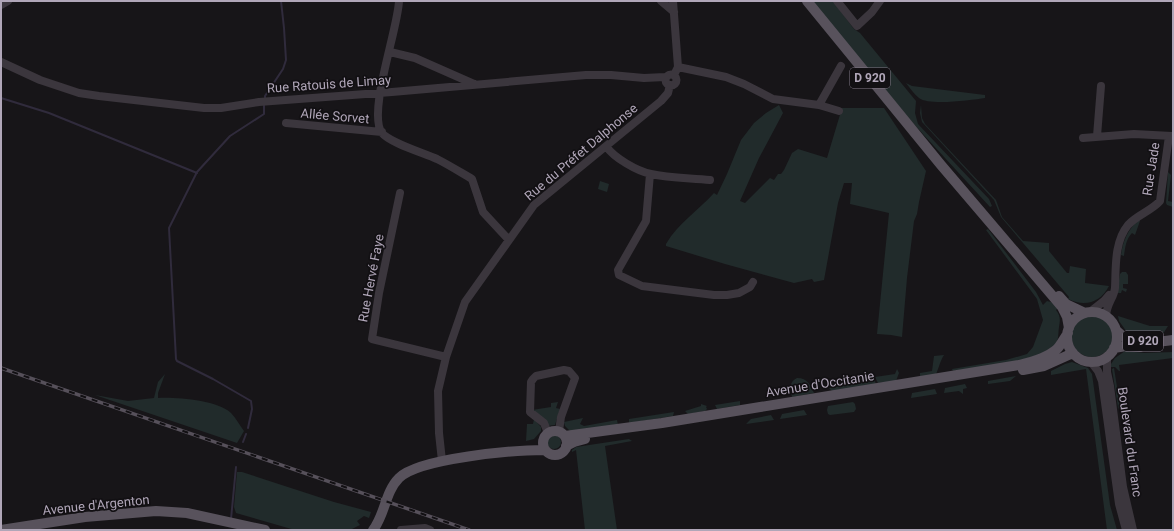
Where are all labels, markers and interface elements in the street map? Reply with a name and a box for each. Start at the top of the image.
road number: D 920 [850,68,890,88]
street label: Rue Ratouis de Limay [266,72,392,96]
street label: Rue du Préfet Dalphonse [522,100,641,204]
street label: Allée Sorvet [300,106,370,126]
street label: Rue Jade [1139,141,1163,197]
street label: Rue Hervé Faye [355,233,387,323]
road number: D 920 [1123,331,1163,351]
street label: Avenue d'Occitanie [765,368,875,400]
street label: Boulevard du Franc [1115,386,1145,498]
street label: Avenue d'Argenton [42,492,150,518]

